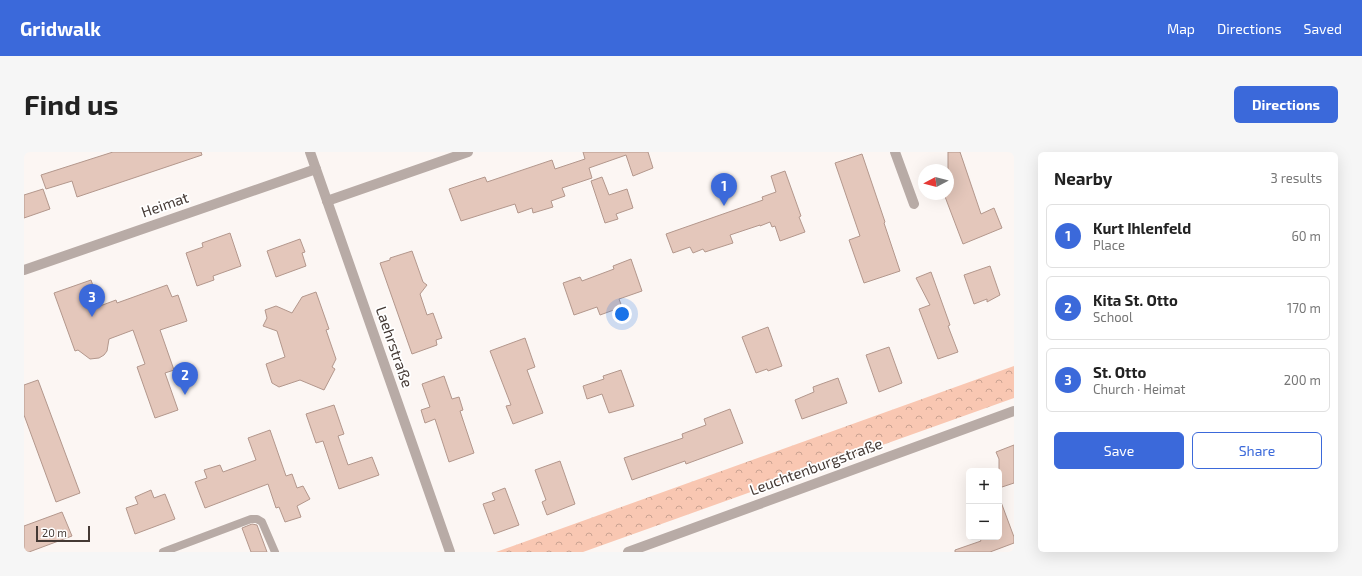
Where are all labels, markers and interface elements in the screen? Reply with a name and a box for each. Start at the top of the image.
text: Gridwalk [20,17,101,40]
text: Map [1167,20,1195,37]
text: Directions [1217,20,1282,37]
text: Saved [1304,20,1342,37]
button: Directions [1234,86,1338,123]
text: Find us [24,87,118,121]
north arrow [918,164,954,200]
text: Nearby [1054,168,1112,188]
text: 3 results [1271,170,1322,186]
pin: 1 [711,173,737,206]
street label: Heimat [139,187,191,221]
text: Kurt Ihlenfeld [1093,219,1191,237]
text: 1 [1065,228,1071,244]
text: 60 m [1291,228,1321,244]
text: Place [1093,237,1125,253]
pin: 3 [79,284,105,317]
text: Kita St. Otto [1093,291,1178,309]
text: 2 [1064,300,1072,316]
text: 170 m [1287,300,1321,316]
street label: Laehrstraße [373,304,417,390]
your location [612,304,632,324]
text: School [1093,309,1133,325]
pin: 2 [172,362,198,395]
text: St. Otto [1093,363,1146,381]
text: 3 [1064,372,1072,388]
text: 200 m [1284,372,1321,388]
text: Church · Heimat [1093,381,1186,397]
button: Save [1054,432,1184,469]
button: Share [1192,432,1322,469]
street label: Leuchtenburgstraße [747,434,885,498]
map controls [966,468,1002,540]
button: + [966,468,1002,504]
button: − [966,504,1002,540]
scale bar [36,524,90,543]
text: 20 m [42,526,67,539]

